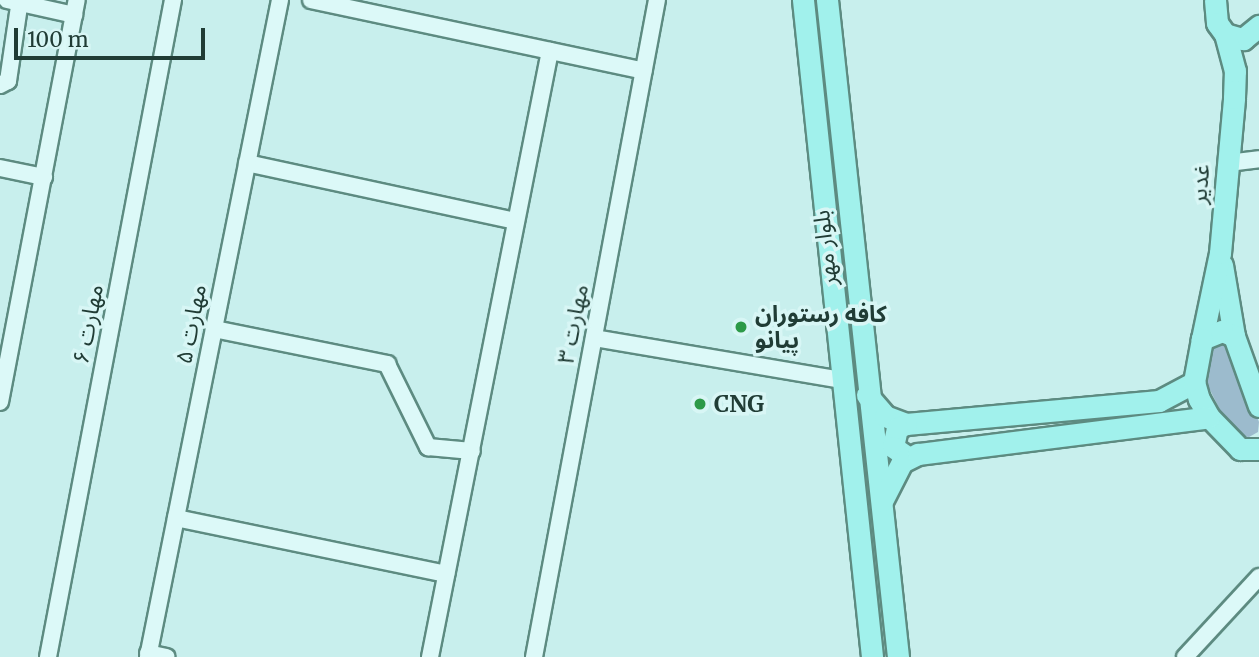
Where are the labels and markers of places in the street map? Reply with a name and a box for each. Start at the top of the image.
place label: كافه رستوران پيانو [755,300,887,354]
marker: كافه رستوران پيانو [733,319,749,335]
place label: CNG [714,390,764,418]
marker: CNG [692,396,708,412]

